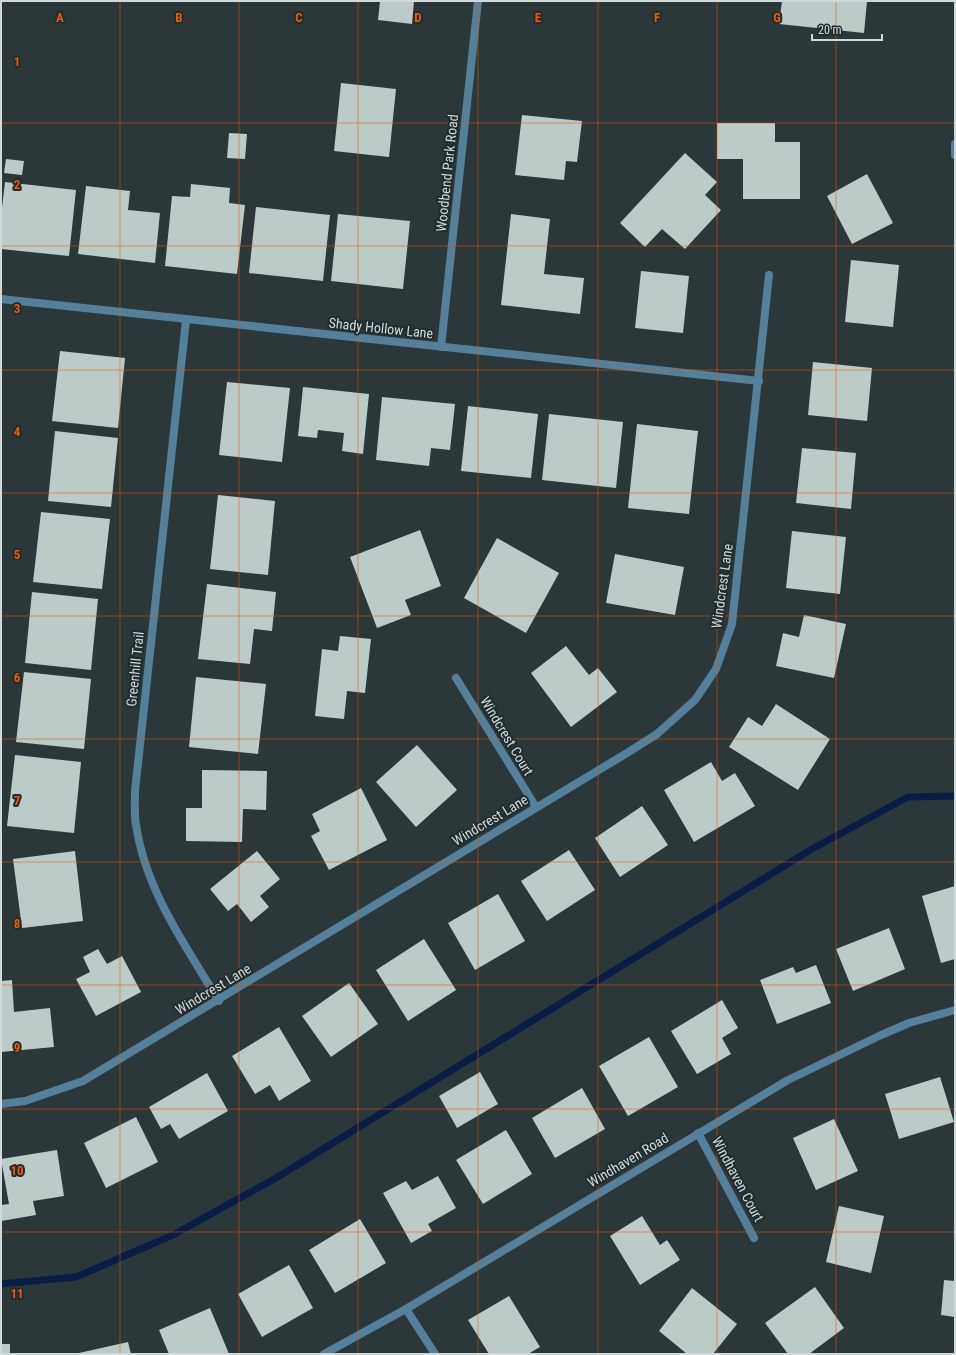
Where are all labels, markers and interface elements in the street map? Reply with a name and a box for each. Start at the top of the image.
text: A [56,10,64,25]
text: B [175,10,183,25]
text: C [295,10,303,25]
text: D [414,10,422,25]
text: E [535,10,542,25]
text: F [654,10,660,25]
text: G [773,10,781,25]
scale bar [812,16,882,42]
text: 20 m [818,23,842,37]
text: 1 [14,54,20,69]
street label: Woodbend Park Road [433,113,461,233]
text: 2 [14,177,21,192]
text: 3 [14,301,20,316]
street label: Shady Hollow Lane [328,315,434,341]
text: 4 [14,424,21,439]
street label: Windcrest Lane [708,542,736,629]
text: 5 [14,547,21,562]
street label: Greenhill Trail [123,631,147,707]
text: 6 [14,670,21,685]
street label: Windcrest Court [477,694,537,778]
street label: Windcrest Lane [449,791,531,849]
text: 7 [14,793,21,808]
text: 8 [14,916,20,931]
street label: Windcrest Lane [172,960,254,1018]
text: 9 [14,1040,20,1055]
street label: Windhaven Road [585,1130,671,1190]
street label: Windhaven Court [709,1134,767,1224]
text: 10 [10,1163,24,1178]
text: 11 [10,1286,24,1301]

